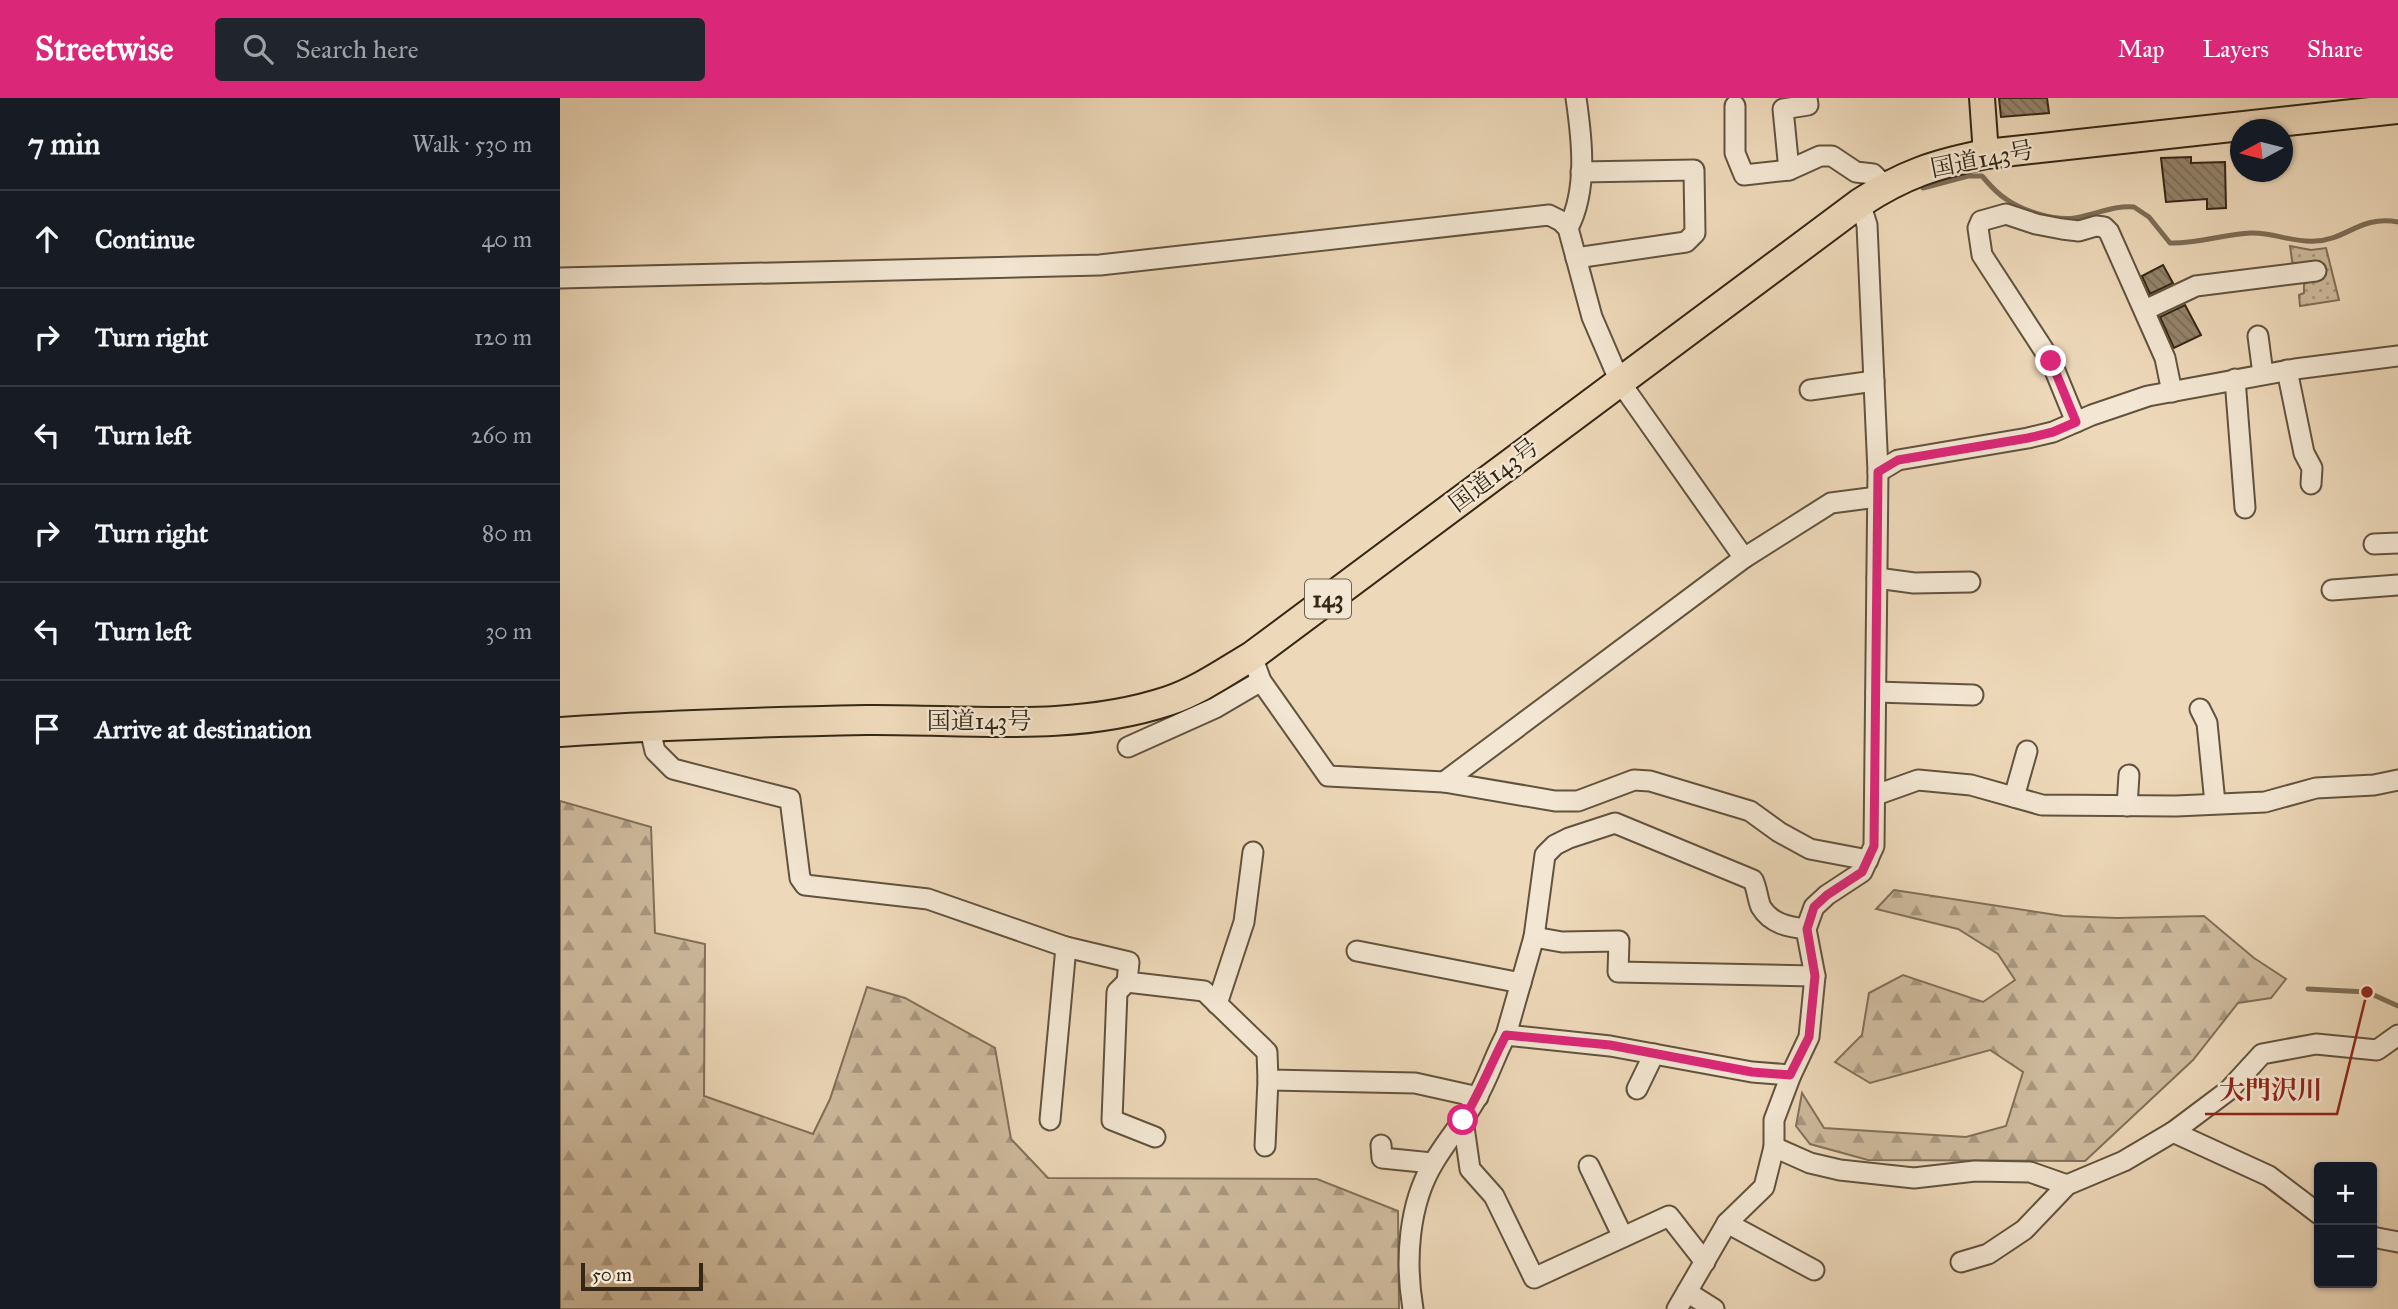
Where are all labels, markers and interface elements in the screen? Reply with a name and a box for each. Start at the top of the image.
search box [215,18,705,81]
text: Streetwise [35,29,173,69]
icon: search [239,30,277,68]
text: Search here [295,33,418,65]
text: Map [2118,34,2165,64]
text: Layers [2203,34,2269,64]
text: Share [2307,34,2363,64]
north arrow [2230,119,2293,182]
text: 7 min [28,126,100,162]
text: Walk · 530 m [412,130,532,158]
street label: 国道143号 [1928,134,2036,184]
icon: ahead [28,220,66,258]
text: Continue [95,223,195,255]
text: 40 m [482,225,532,253]
icon: right [28,318,66,356]
text: Turn right [95,321,208,353]
text: 120 m [474,323,532,351]
route end [2035,345,2066,376]
icon: left [28,416,66,454]
text: Turn left [95,419,191,451]
text: 260 m [471,421,532,449]
street label: 国道143号 [1443,432,1545,518]
icon: right [28,514,66,552]
text: Turn right [95,517,208,549]
text: 80 m [482,519,532,547]
road number: 143 [1305,579,1351,618]
icon: left [28,612,66,650]
text: Turn left [95,615,191,647]
text: 30 m [485,617,532,645]
street label: 国道143号 [927,706,1031,736]
icon: arrive [28,710,66,748]
text: Arrive at destination [95,713,312,745]
callout: 大門沢川 [2205,1067,2337,1114]
text: 大門沢川 [2219,1074,2323,1106]
route start [1447,1104,1478,1135]
map controls [2314,1162,2377,1288]
button: + [2314,1162,2377,1225]
button: − [2314,1225,2377,1288]
scale bar [581,1260,704,1292]
text: 50 m [592,1263,632,1286]

